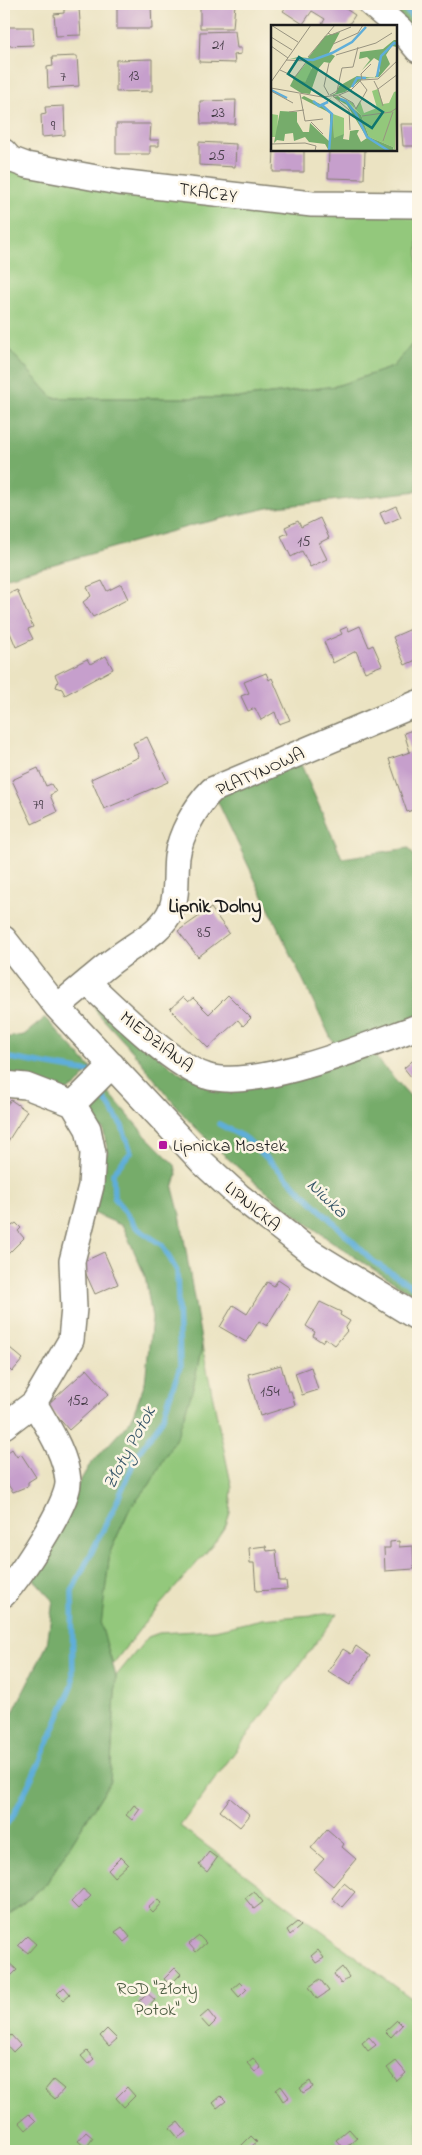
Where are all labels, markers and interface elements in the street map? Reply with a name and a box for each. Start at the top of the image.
inset map [271,25,397,151]
house number: 21 [212,34,224,56]
house number: 13 [129,65,139,87]
house number: 7 [60,66,66,88]
house number: 23 [211,102,225,124]
house number: 9 [51,115,56,137]
house number: 25 [209,145,225,167]
street label: TKACZY [177,177,239,211]
house number: 15 [297,531,311,553]
street label: PLATYNOWA [212,742,309,804]
house number: 79 [33,794,44,816]
district label: Lipnik Dolny [168,894,262,923]
house number: 85 [197,922,212,944]
street label: MIEDZIANA [113,1006,198,1080]
place label: Lipnicka Mostek [173,1134,286,1160]
marker: Lipnicka Mostek [157,1139,169,1151]
water label: Niwka [300,1173,353,1225]
street label: LIPNICKA [218,1176,285,1239]
house number: 154 [260,1381,280,1403]
house number: 152 [68,1390,89,1412]
water label: Złoty Potok [97,1401,164,1494]
park label: ROD "Złoty Potok" [116,1977,198,2024]

